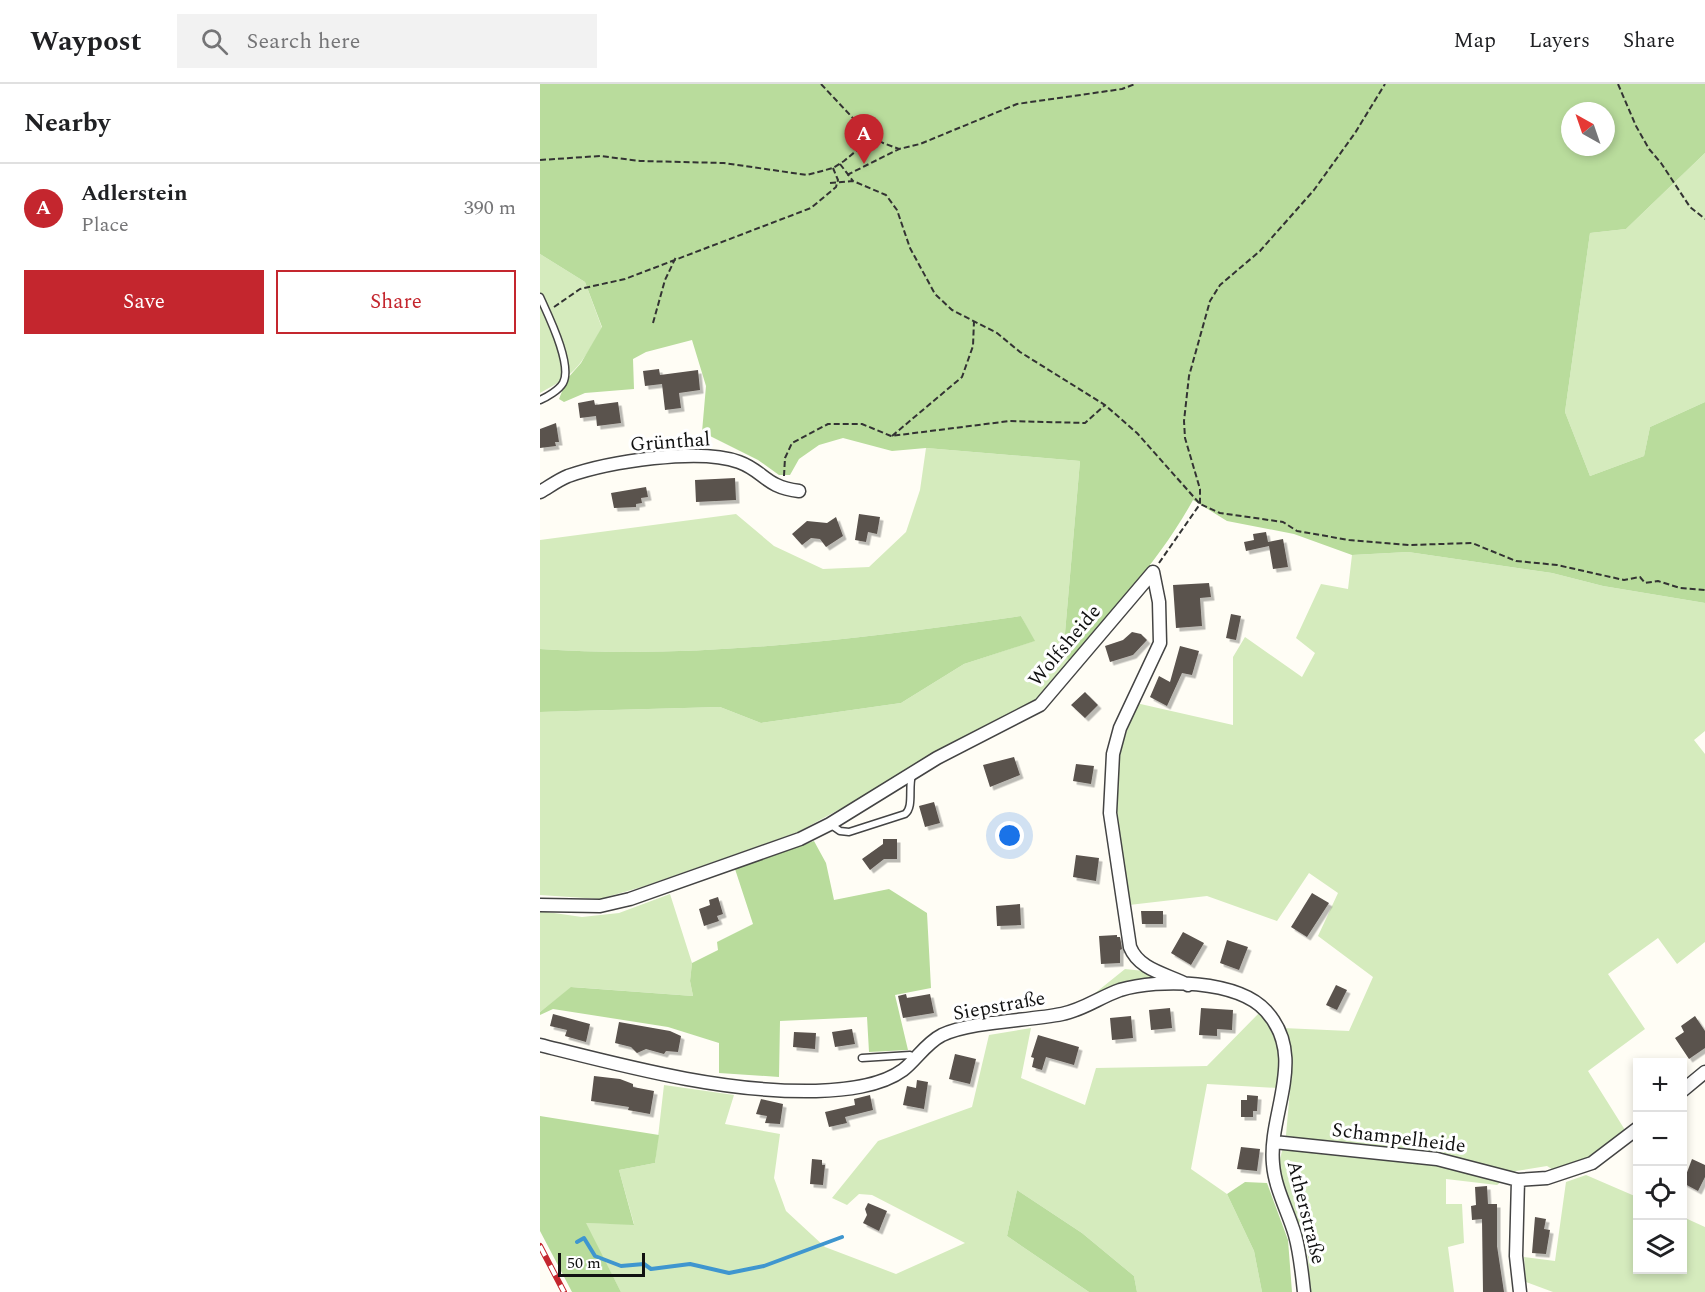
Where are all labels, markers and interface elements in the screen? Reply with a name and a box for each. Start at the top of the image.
search box [177,14,597,68]
text: Waypost [30,20,141,63]
icon: search [198,25,231,58]
text: Search here [246,25,361,58]
text: Map [1454,25,1496,57]
text: Layers [1529,25,1590,57]
text: Share [1623,25,1675,57]
north arrow [1561,102,1615,156]
text: Nearby [24,103,110,143]
pin: A [844,115,884,164]
text: Adlerstein [81,177,188,210]
text: A [36,193,51,223]
text: 390 m [464,193,516,223]
text: Place [81,210,129,240]
button: Save [24,270,264,334]
button: Share [276,270,516,334]
street label: Grünthal [629,424,711,460]
street label: Wolfsheide [1021,598,1108,694]
your location [995,821,1024,850]
street label: Siepstraße [951,983,1048,1029]
map controls [1633,1058,1687,1274]
button: + [1633,1058,1687,1112]
button: − [1633,1112,1687,1166]
street label: Schampelheide [1330,1115,1467,1161]
street label: Atherstraße [1279,1157,1333,1267]
button: locate [1633,1166,1687,1220]
button: layers [1633,1220,1687,1274]
scale bar [558,1250,645,1278]
text: 50 m [567,1251,601,1275]

